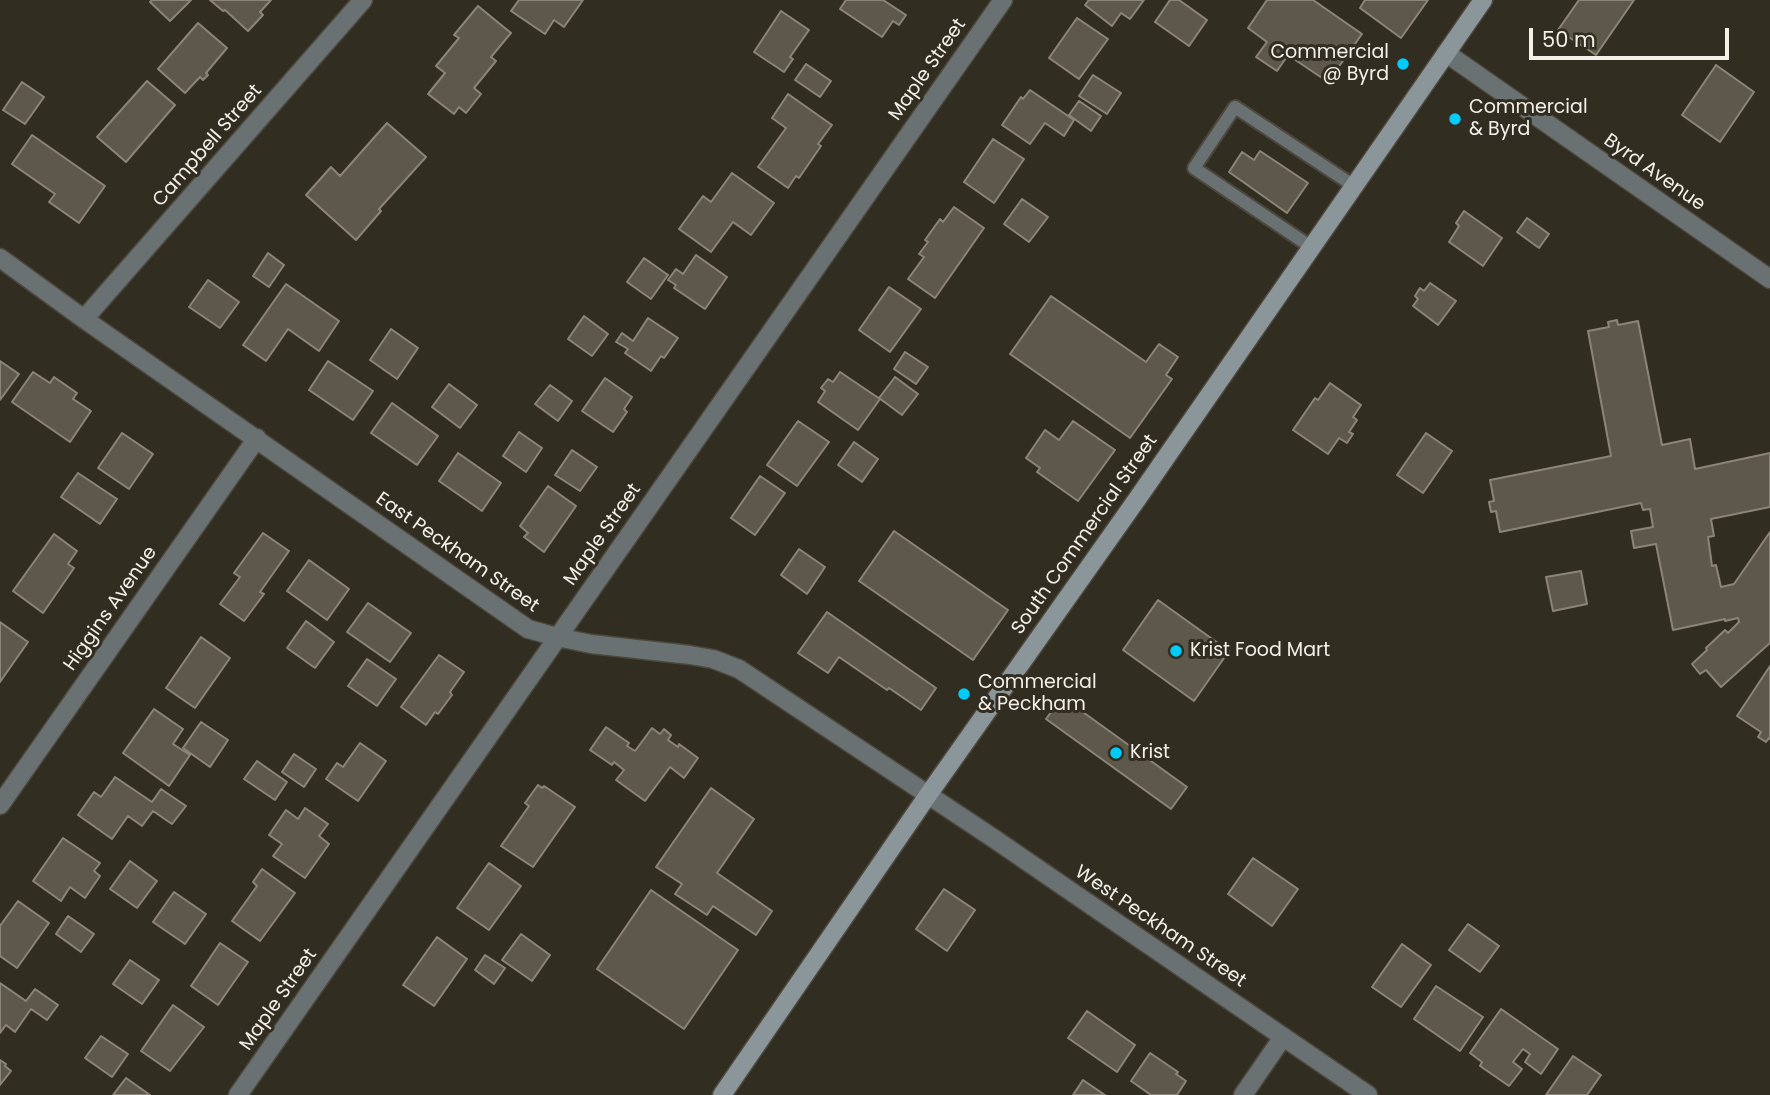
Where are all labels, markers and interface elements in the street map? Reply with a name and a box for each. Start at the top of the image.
scale bar [1532,14,1732,58]
street label: Maple Street [884,15,972,125]
text: 50 m [1542,25,1596,54]
place label: Commercial @ Byrd [1270,42,1389,86]
marker: Commercial @ Byrd [1395,56,1411,72]
street label: Campbell Street [149,80,267,212]
place label: Commercial & Byrd [1469,97,1588,141]
marker: Commercial & Byrd [1447,111,1463,127]
street label: Byrd Avenue [1599,130,1709,216]
street label: South Commercial Street [1007,431,1163,639]
street label: Maple Street [559,480,647,590]
street label: East Peckham Street [371,488,543,618]
street label: Higgins Avenue [60,542,162,676]
place label: Krist Food Mart [1190,640,1330,662]
marker: Krist Food Mart [1168,643,1184,659]
place label: Commercial & Peckham [978,672,1097,716]
marker: Commercial & Peckham [956,686,972,702]
place label: Krist [1130,742,1170,764]
marker: Krist [1108,745,1124,761]
street label: West Peckham Street [1070,861,1250,993]
street label: Maple Street [235,945,323,1055]

